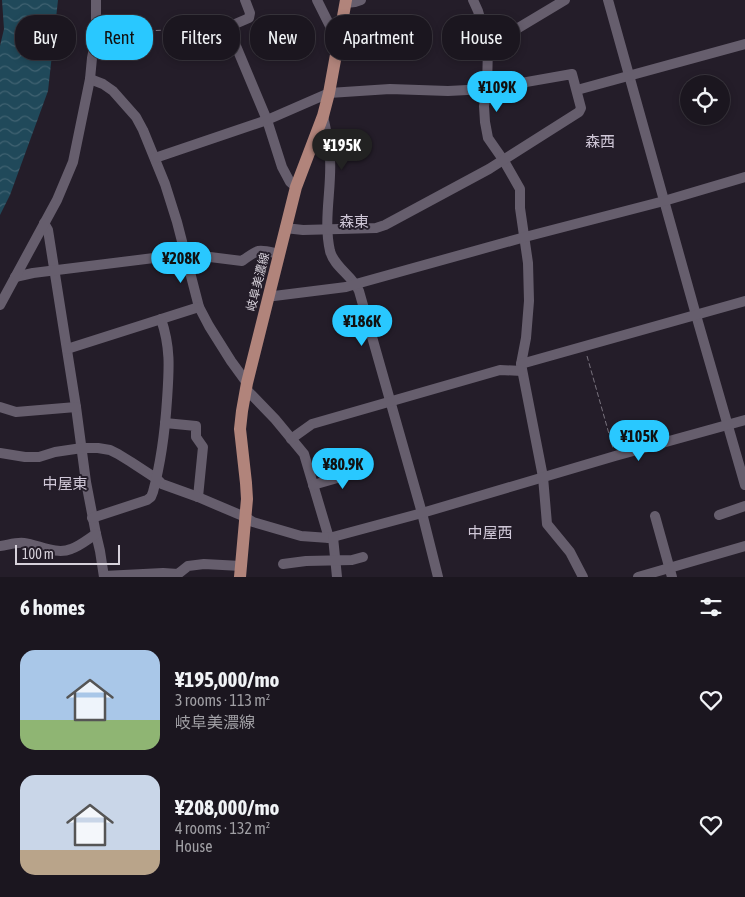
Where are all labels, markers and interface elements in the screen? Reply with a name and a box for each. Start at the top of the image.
chip: Buy [15,15,76,60]
chip: Rent [86,15,153,60]
chip: Filters [163,15,240,60]
chip: New [250,15,315,60]
chip: Apartment [325,15,432,60]
chip: House [442,15,520,60]
pin: ¥109K [462,70,532,113]
map controls [680,75,730,125]
button: locate [680,75,730,125]
text: ¥109K [478,78,516,96]
pin: ¥195K [307,128,377,171]
district label: 森西 [585,133,615,150]
text: ¥195K [323,136,361,154]
district label: 森東 [339,213,369,230]
pin: ¥208K [146,242,216,284]
text: ¥208K [162,249,200,267]
street label: 岐阜美濃線 [244,251,272,313]
pin: ¥186K [327,304,397,347]
text: ¥186K [343,312,381,330]
pin: ¥105K [604,420,674,462]
text: ¥105K [620,427,658,445]
pin: ¥80.9K [302,448,384,490]
text: ¥80.9K [323,455,363,473]
district label: 中屋東 [42,475,88,492]
district label: 中屋西 [467,524,513,541]
scale bar [15,542,120,565]
text: 100 m [22,546,54,562]
icon: filters [697,593,725,621]
text: 6 homes [20,595,85,619]
text: ¥195,000/mo [175,667,279,691]
icon: home [60,670,120,730]
icon: heart [697,686,725,714]
text: 3 rooms · 113 m² [175,691,270,709]
text: 岐阜美濃線 [175,713,255,731]
icon: home [60,795,120,855]
text: ¥208,000/mo [175,795,279,819]
icon: heart [697,811,725,839]
text: 4 rooms · 132 m² [175,819,270,837]
text: House [175,837,212,855]

